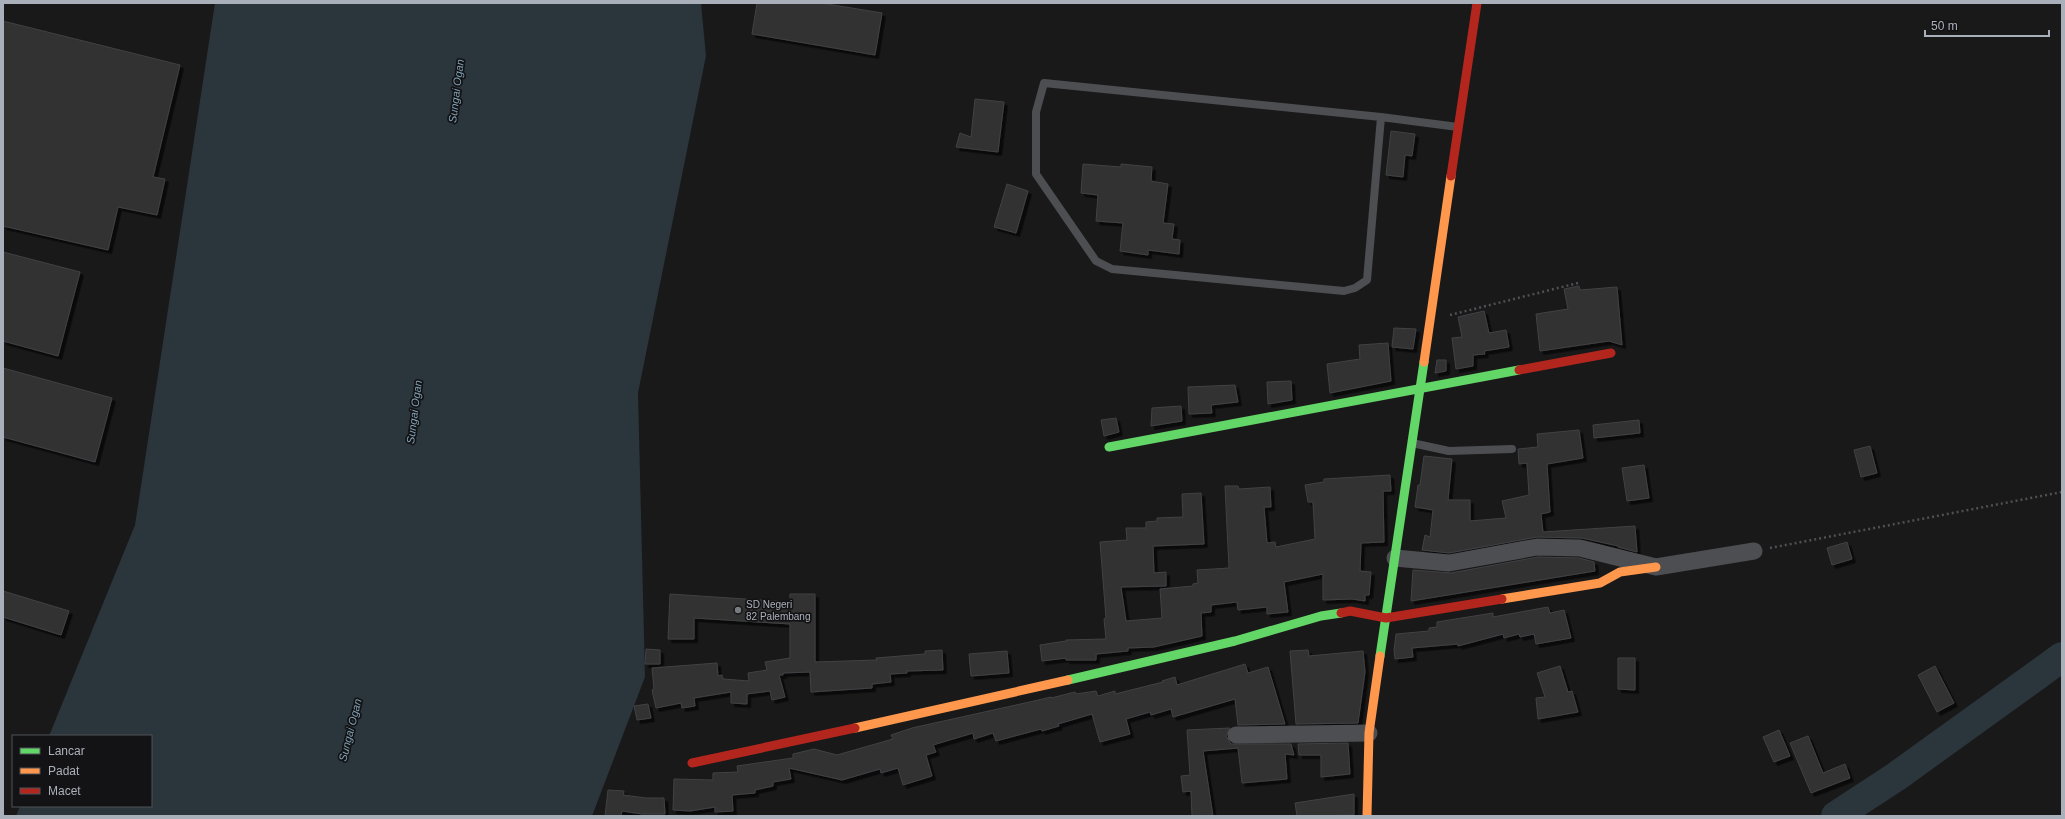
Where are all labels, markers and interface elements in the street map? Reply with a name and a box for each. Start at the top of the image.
scale bar [1925,12,2049,38]
text: 50 m [1931,19,1958,33]
water label: Sungai Ogan [446,58,466,124]
water label: Sungai Ogan [404,379,424,445]
place label: SD Negeri 82 Palembang [746,599,811,622]
marker: SD Negeri 82 Palembang [733,605,743,615]
water label: Sungai Ogan [336,697,364,763]
legend [12,735,152,807]
text: Lancar [48,744,85,758]
text: Padat [48,764,80,778]
text: Macet [48,784,81,798]

